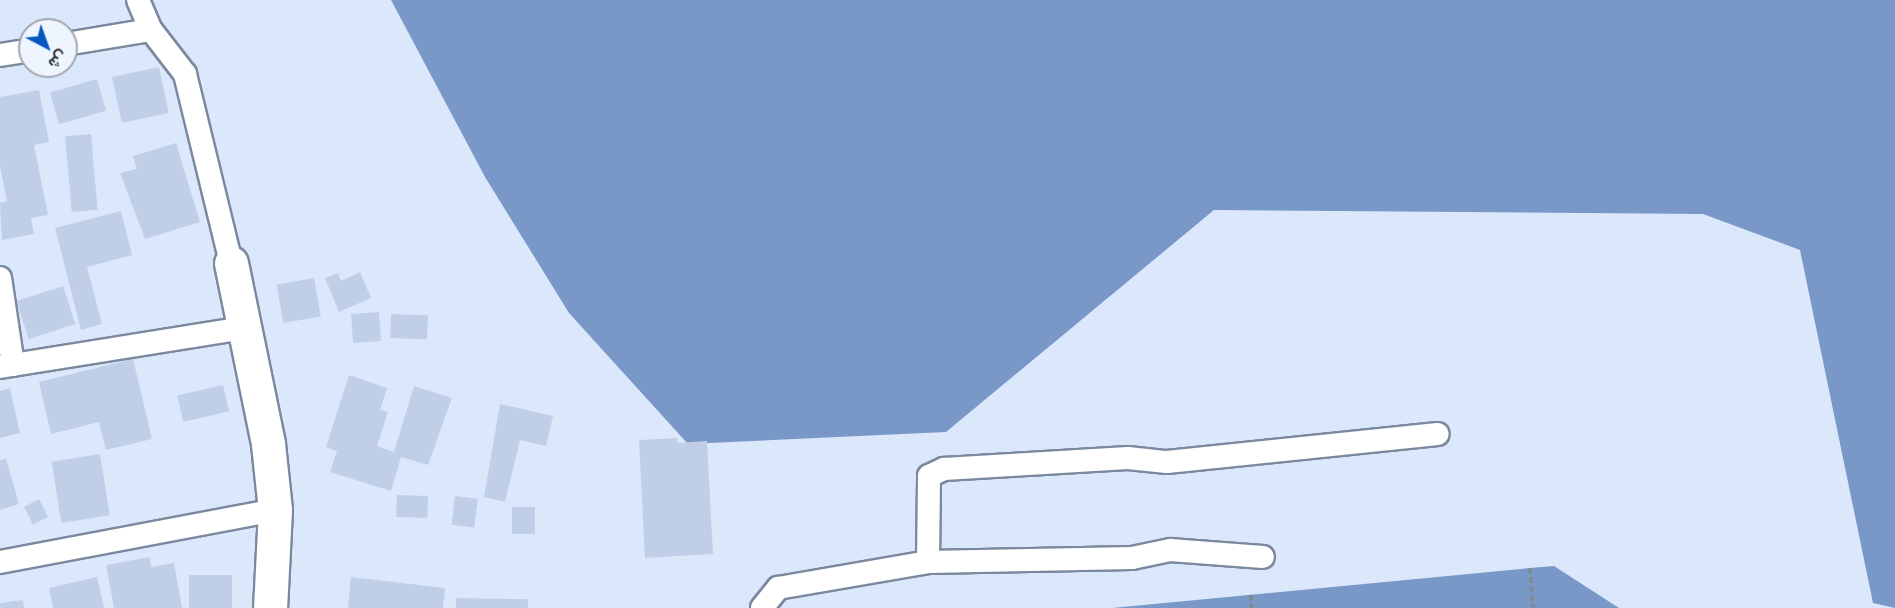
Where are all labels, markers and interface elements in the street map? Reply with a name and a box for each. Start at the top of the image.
north arrow [18,18,78,78]
text: ش [45,47,72,74]

